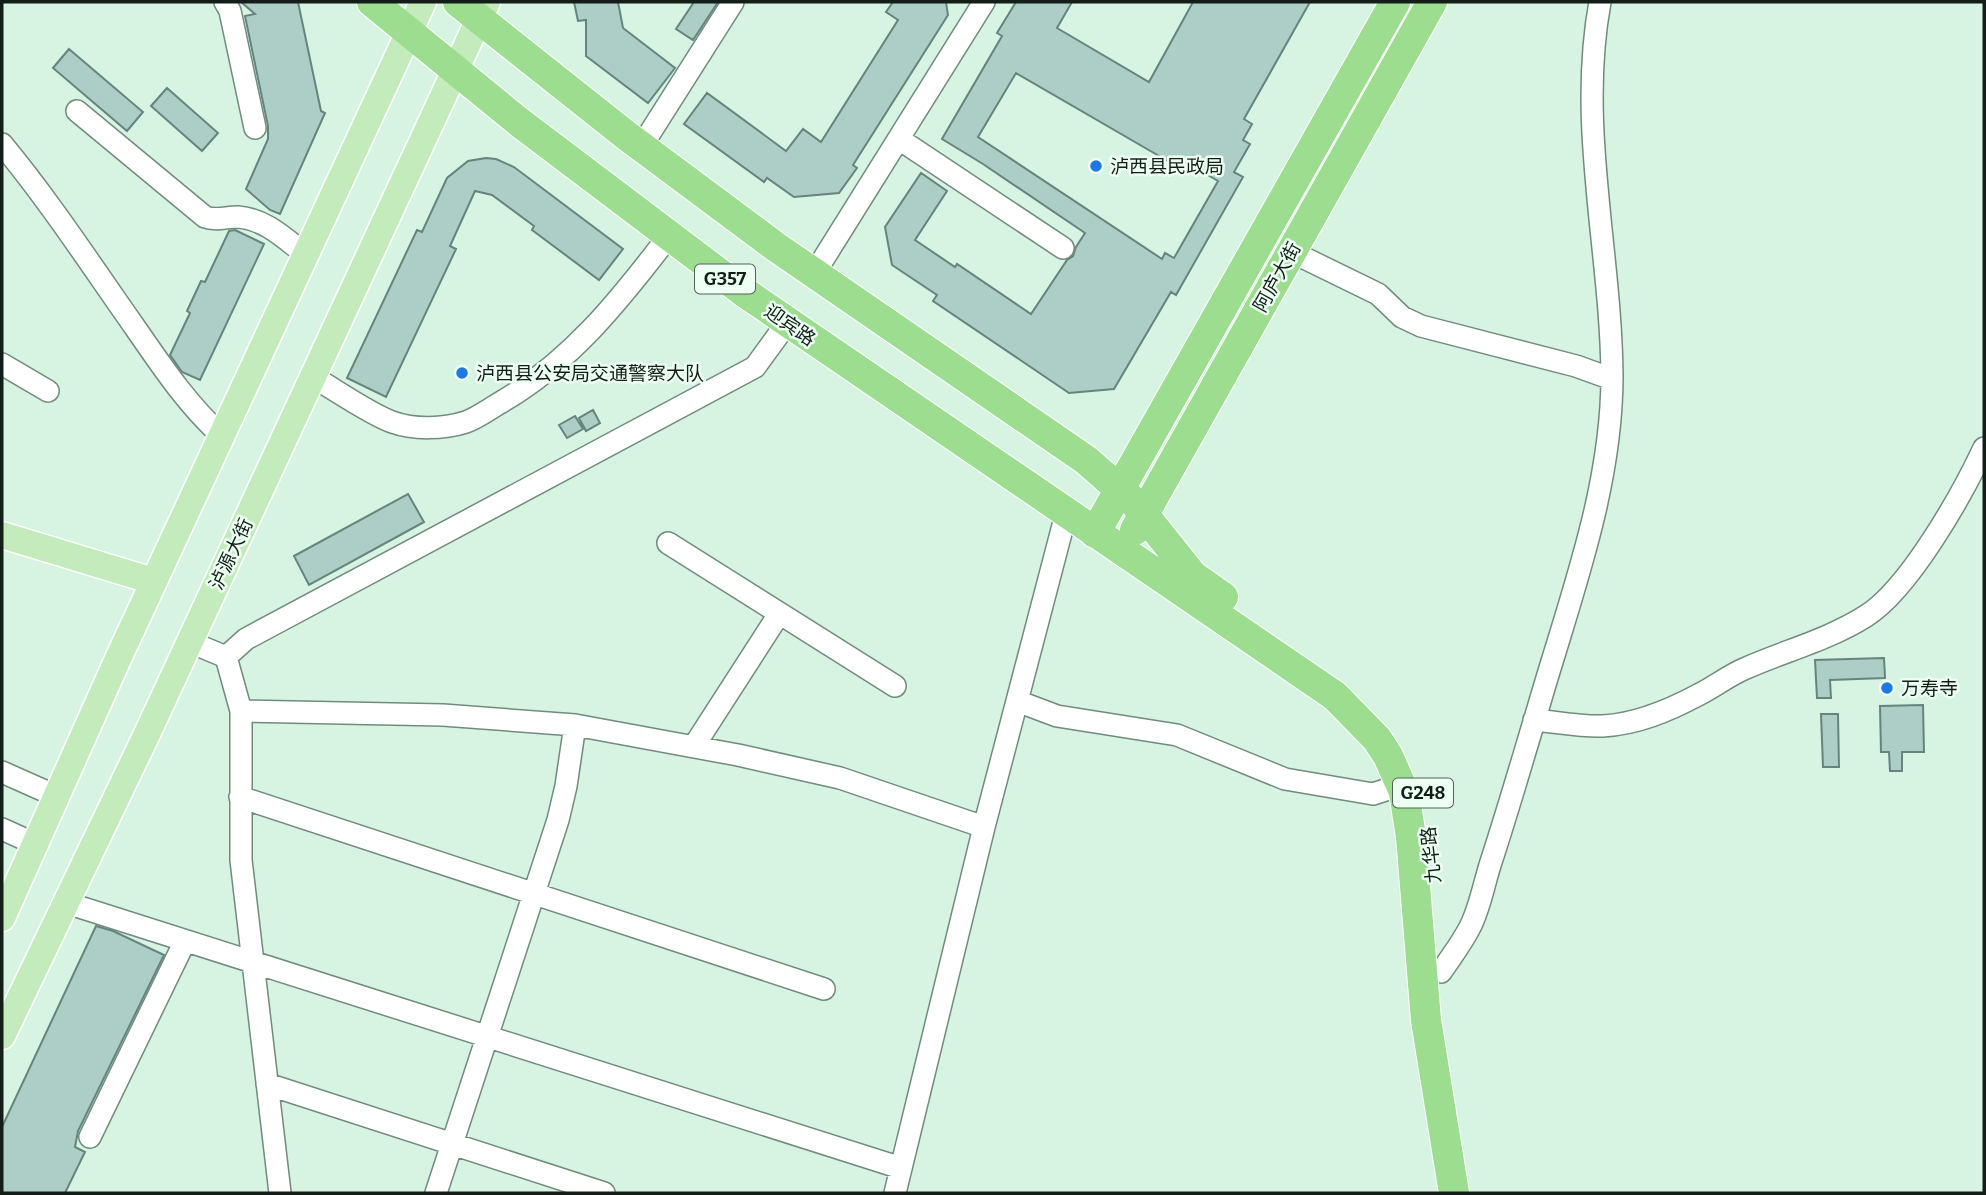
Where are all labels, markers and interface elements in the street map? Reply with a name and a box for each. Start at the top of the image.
place label: 泸西县民政局 [1110,155,1224,178]
marker: 泸西县民政局 [1088,158,1104,174]
street label: 阿庐大街 [1249,238,1305,316]
road number: G357 [695,264,755,293]
street label: 迎宾路 [760,299,820,351]
place label: 泸西县公安局交通警察大队 [476,362,704,385]
marker: 泸西县公安局交通警察大队 [454,365,470,381]
street label: 泸源大街 [205,515,257,593]
place label: 万寿寺 [1901,677,1958,700]
marker: 万寿寺 [1879,680,1895,696]
road number: G248 [1393,778,1453,808]
street label: 九华路 [1417,825,1445,885]

